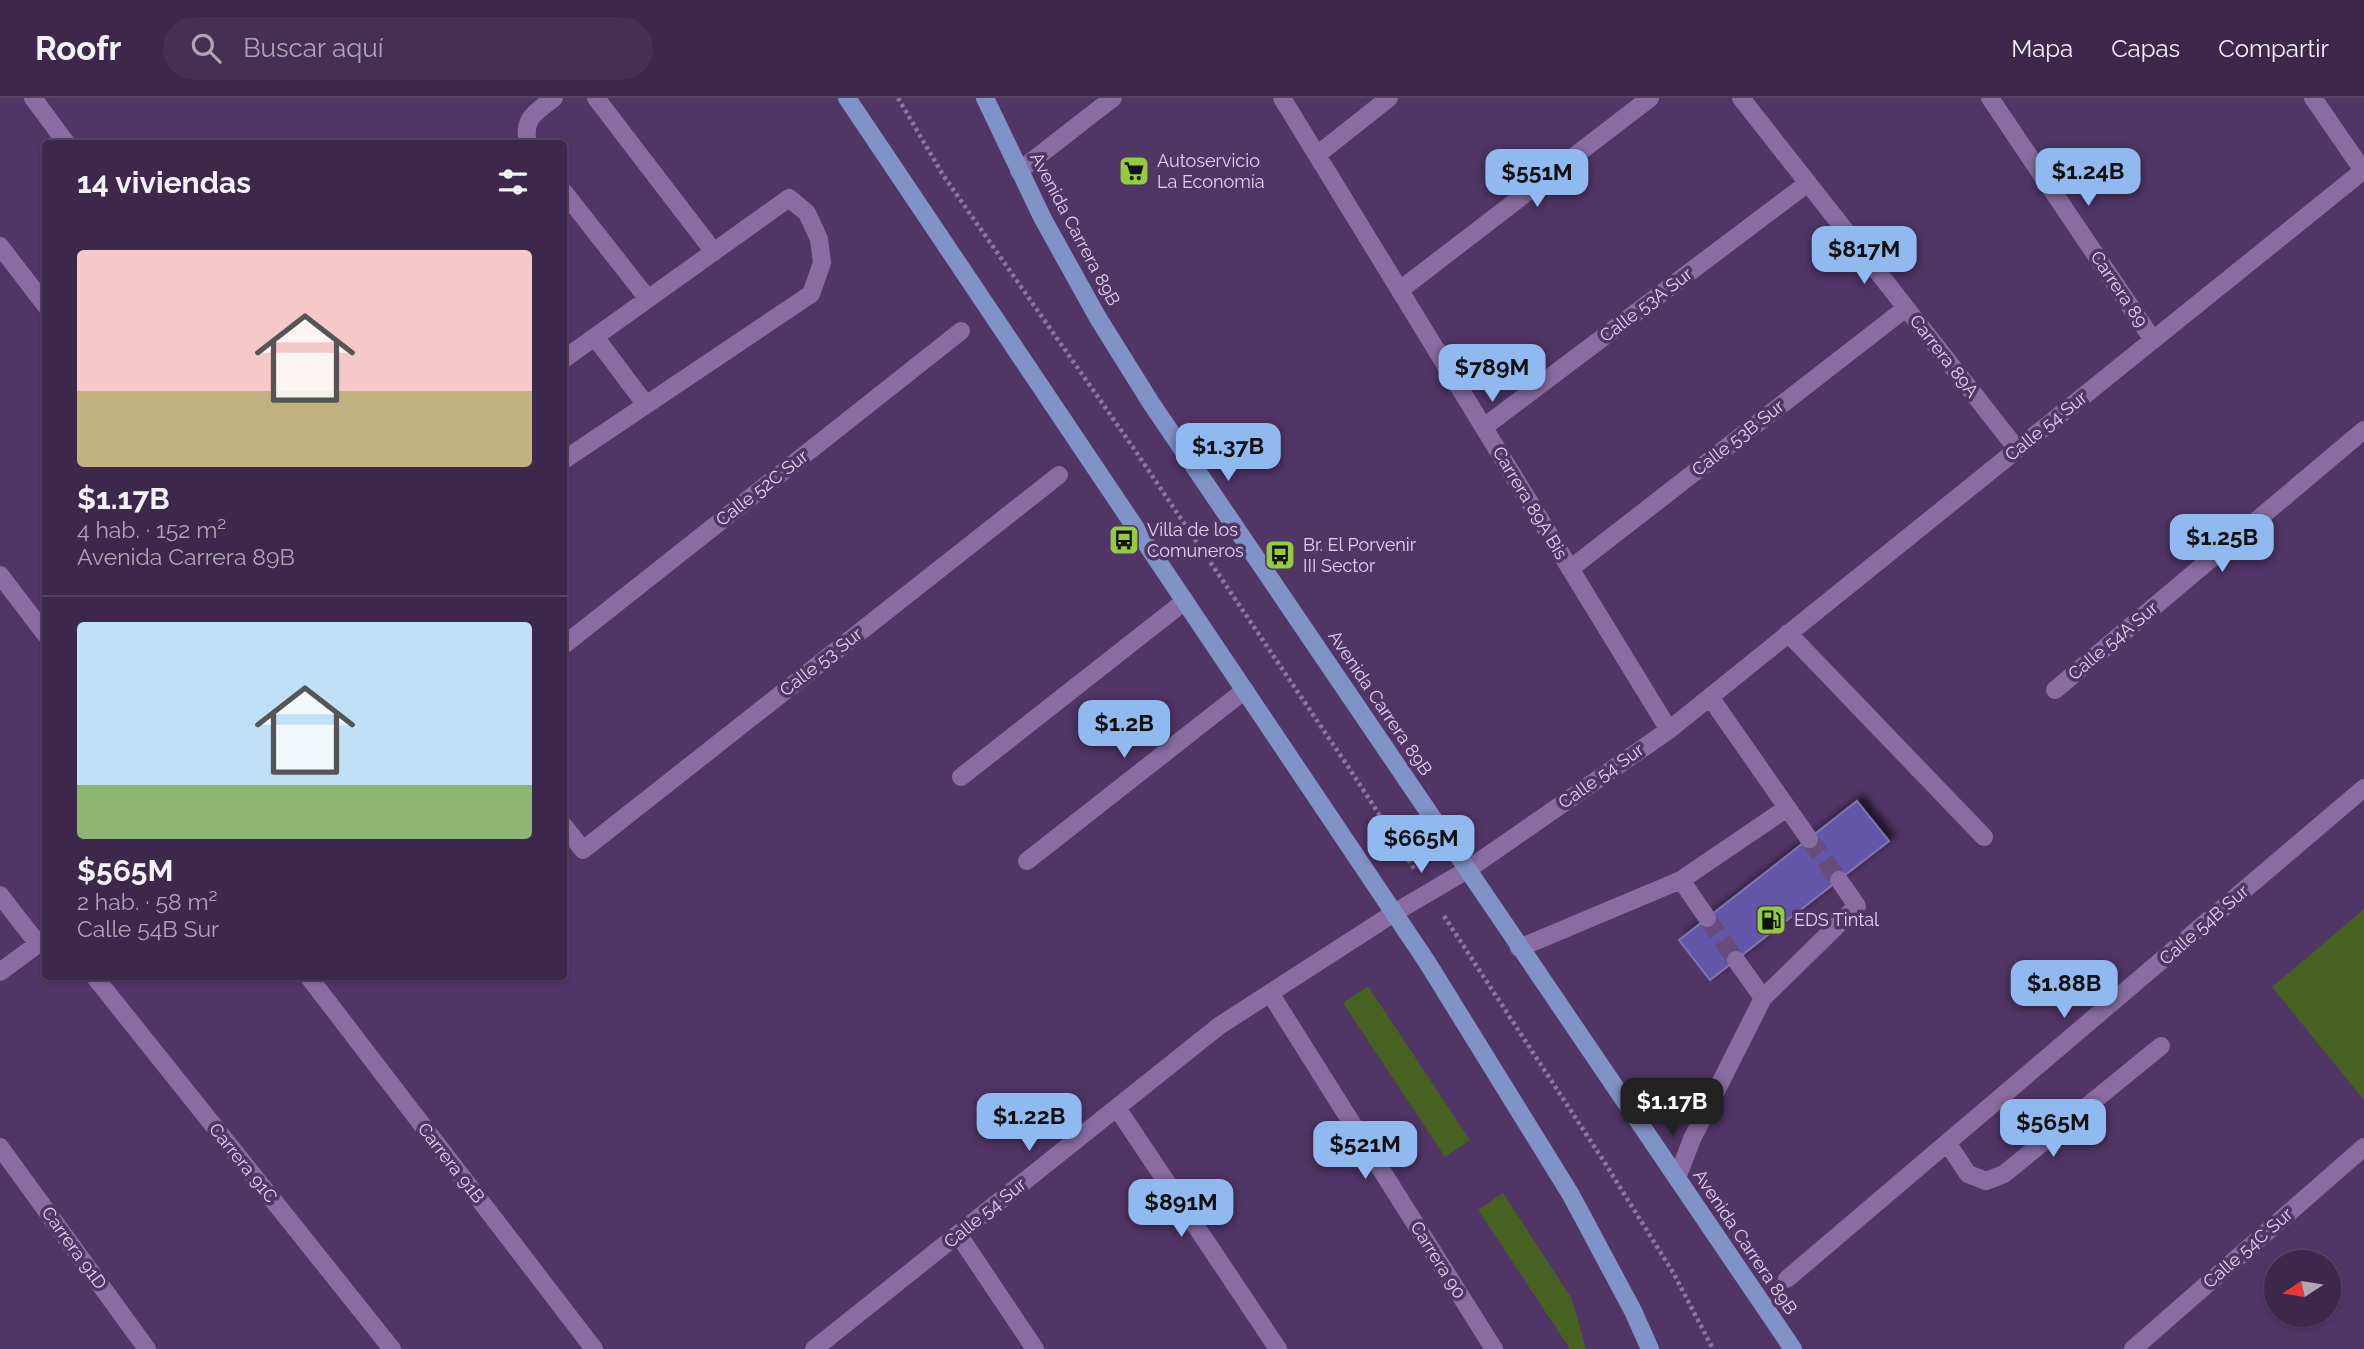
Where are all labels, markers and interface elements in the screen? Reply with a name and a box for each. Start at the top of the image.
search box [163,17,653,80]
text: Roofr [35,29,121,68]
icon: search [187,29,225,67]
text: Buscar aquí [243,33,383,63]
text: Mapa [2011,34,2073,63]
text: Capas [2111,34,2180,63]
text: Compartir [2218,34,2329,63]
pin: $1.24B [2031,148,2145,208]
street label: Avenida Carrera 89B [1026,149,1125,309]
place label: Autoservicio La Economía [1157,150,1265,192]
pin: $551M [1488,150,1586,209]
supermarket icon: Autoservicio La Economía [1117,154,1151,188]
text: $1.24B [2052,157,2124,184]
text: $551M [1501,158,1573,185]
icon: filters [494,163,532,201]
text: 14 viviendas [77,165,251,200]
pin: $817M [1815,226,1913,286]
text: $817M [1828,235,1900,262]
street label: Carrera 89 [2086,247,2152,331]
street label: Calle 53A Sur [1595,263,1697,346]
icon: home [242,295,368,421]
street label: Carrera 89A [1906,310,1983,401]
pin: $789M [1443,344,1541,404]
text: $789M [1455,353,1529,380]
street label: Calle 54 Sur [2000,386,2091,465]
street label: Calle 53B Sur [1687,395,1788,480]
pin: $1.37B [1171,424,1285,483]
text: $1.37B [1192,432,1264,459]
street label: Carrera 89A Bis [1489,443,1572,563]
street label: Calle 52C Sur [711,445,812,530]
text: $1.17B [77,481,170,516]
pin: $1.25B [2165,514,2279,574]
text: 4 hab. · 152 m² [77,516,226,543]
place label: Villa de los Comuneros [1147,519,1244,561]
bus stop icon: Villa de los Comuneros [1107,523,1141,557]
text: $1.25B [2186,523,2258,550]
place label: Br. El Porvenir III Sector [1303,534,1417,576]
bus stop icon: Br. El Porvenir III Sector [1263,538,1297,572]
text: Avenida Carrera 89B [77,543,295,570]
street label: Calle 54A Sur [2063,597,2162,684]
street label: Calle 53 Sur [775,622,867,700]
street label: Avenida Carrera 89B [1324,626,1437,779]
icon: home [242,667,368,793]
pin: $1.2B [1075,700,1173,760]
text: $1.2B [1094,709,1154,736]
street label: Calle 54 Sur [1554,738,1648,813]
pin: $665M [1372,816,1470,875]
text: $665M [1383,824,1459,851]
text: $565M [77,853,173,888]
street label: Calle 54B Sur [2155,880,2253,969]
text: 2 hab. · 58 m² [77,888,218,915]
fuel station icon: EDS Tintal [1754,903,1788,937]
place label: EDS Tintal [1794,909,1879,930]
text: Calle 54B Sur [77,915,219,942]
pin: $1.88B [2007,960,2121,1020]
text: $1.88B [2027,969,2101,996]
pin: $1.17B [1615,1079,1729,1138]
text: $1.17B [1636,1087,1708,1114]
pin: $1.22B [972,1094,1086,1153]
pin: $565M [2004,1100,2102,1159]
text: $1.22B [993,1102,1065,1129]
text: $565M [2016,1108,2090,1135]
street label: Carrera 91B [414,1118,489,1207]
street label: Carrera 91C [205,1119,282,1207]
pin: $521M [1316,1122,1414,1181]
text: $521M [1329,1130,1401,1157]
street label: Avenida Carrera 89B [1689,1165,1802,1318]
street label: Calle 54 Sur [939,1173,1030,1252]
pin: $891M [1132,1180,1230,1239]
text: $891M [1144,1188,1218,1215]
street label: Carrera 91D [37,1202,111,1293]
street label: Calle 54C Sur [2199,1203,2297,1292]
street label: Carrera 90 [1406,1217,1470,1302]
north arrow [2264,1250,2342,1326]
map controls [2264,1250,2341,1327]

